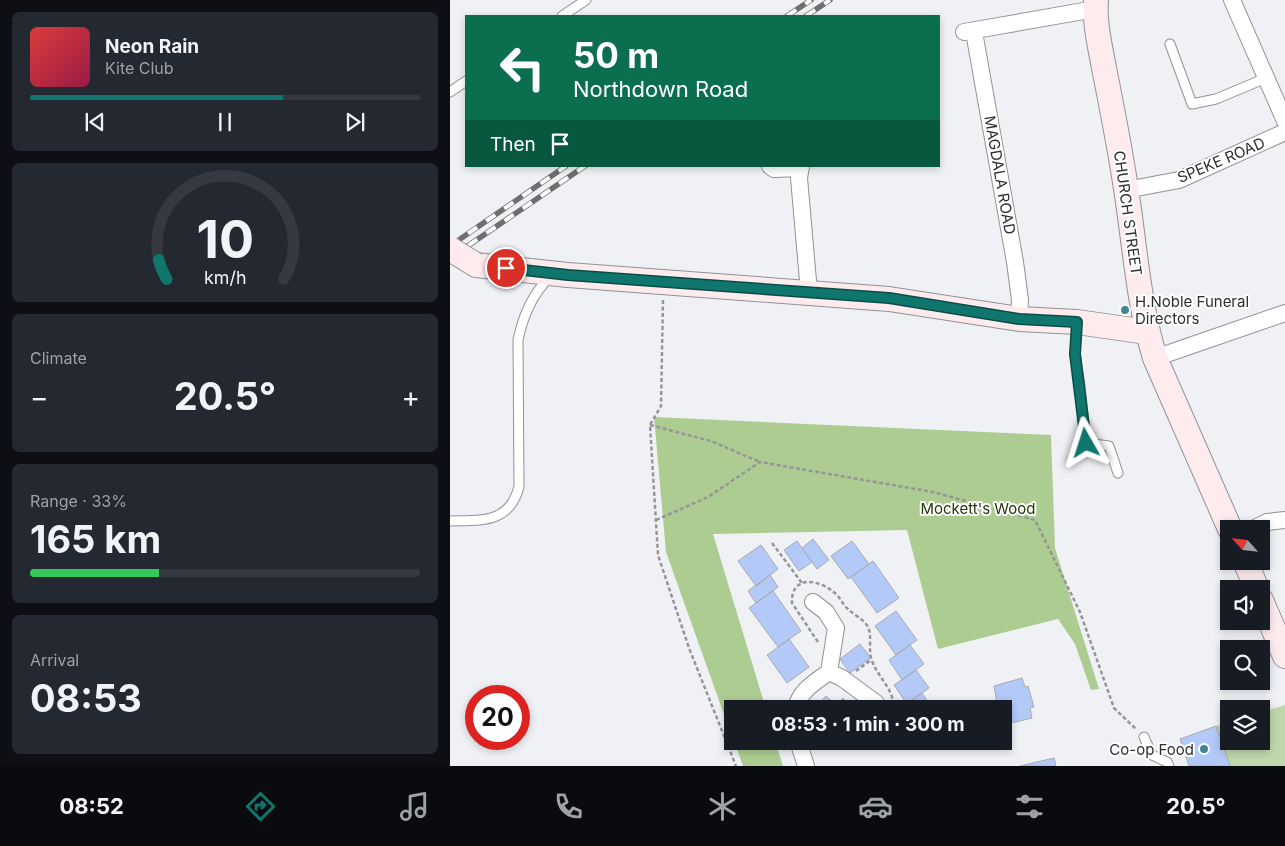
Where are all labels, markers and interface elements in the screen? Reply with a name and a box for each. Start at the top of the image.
text: 50 m [573,34,659,76]
text: Neon Rain [105,35,199,58]
icon: left [490,35,555,100]
text: Kite Club [105,58,174,78]
text: Northdown Road [573,76,748,102]
icon: previous [81,108,109,136]
icon: pause [211,108,239,136]
icon: next [341,108,369,136]
street label: MAGDALA ROAD [980,114,1020,236]
icon: arrive [546,130,574,158]
text: Then [490,133,536,156]
street label: SPEKE ROAD [1174,133,1268,187]
street label: CHURCH STREET [1110,149,1146,277]
text: 10 [196,208,254,271]
pin [485,247,527,289]
icon: arrive [492,254,520,282]
text: km/h [204,267,246,288]
place label: H.Noble Funeral Directors [1135,292,1249,328]
marker: H.Noble Funeral Directors [1119,304,1131,316]
text: Climate [30,348,87,368]
text: 20.5° [174,373,276,419]
text: − [30,380,49,414]
text: + [401,380,420,414]
position arrow [1059,416,1111,468]
text: Range · 33% [30,491,127,511]
park label: Mockett's Wood [920,499,1036,518]
text: 165 km [30,516,161,562]
north arrow [1220,520,1270,570]
map controls [1220,520,1270,750]
button: sound [1220,580,1270,630]
button: search [1220,640,1270,690]
text: Arrival [30,650,79,670]
text: 08:53 [30,675,142,721]
speed limit sign: 20 [465,685,530,750]
button: layers [1220,700,1270,750]
text: 08:53 · 1 min · 300 m [771,713,965,736]
place label: Co-op Food [1109,740,1194,759]
marker: Co-op Food [1198,743,1210,755]
icon: directions [243,789,278,824]
icon: music [397,789,432,824]
icon: phone [551,789,586,824]
icon: climate [705,789,740,824]
icon: car [858,789,893,824]
icon: filters [1012,789,1047,824]
text: 08:52 [59,793,124,819]
text: 20.5° [1166,793,1226,819]

